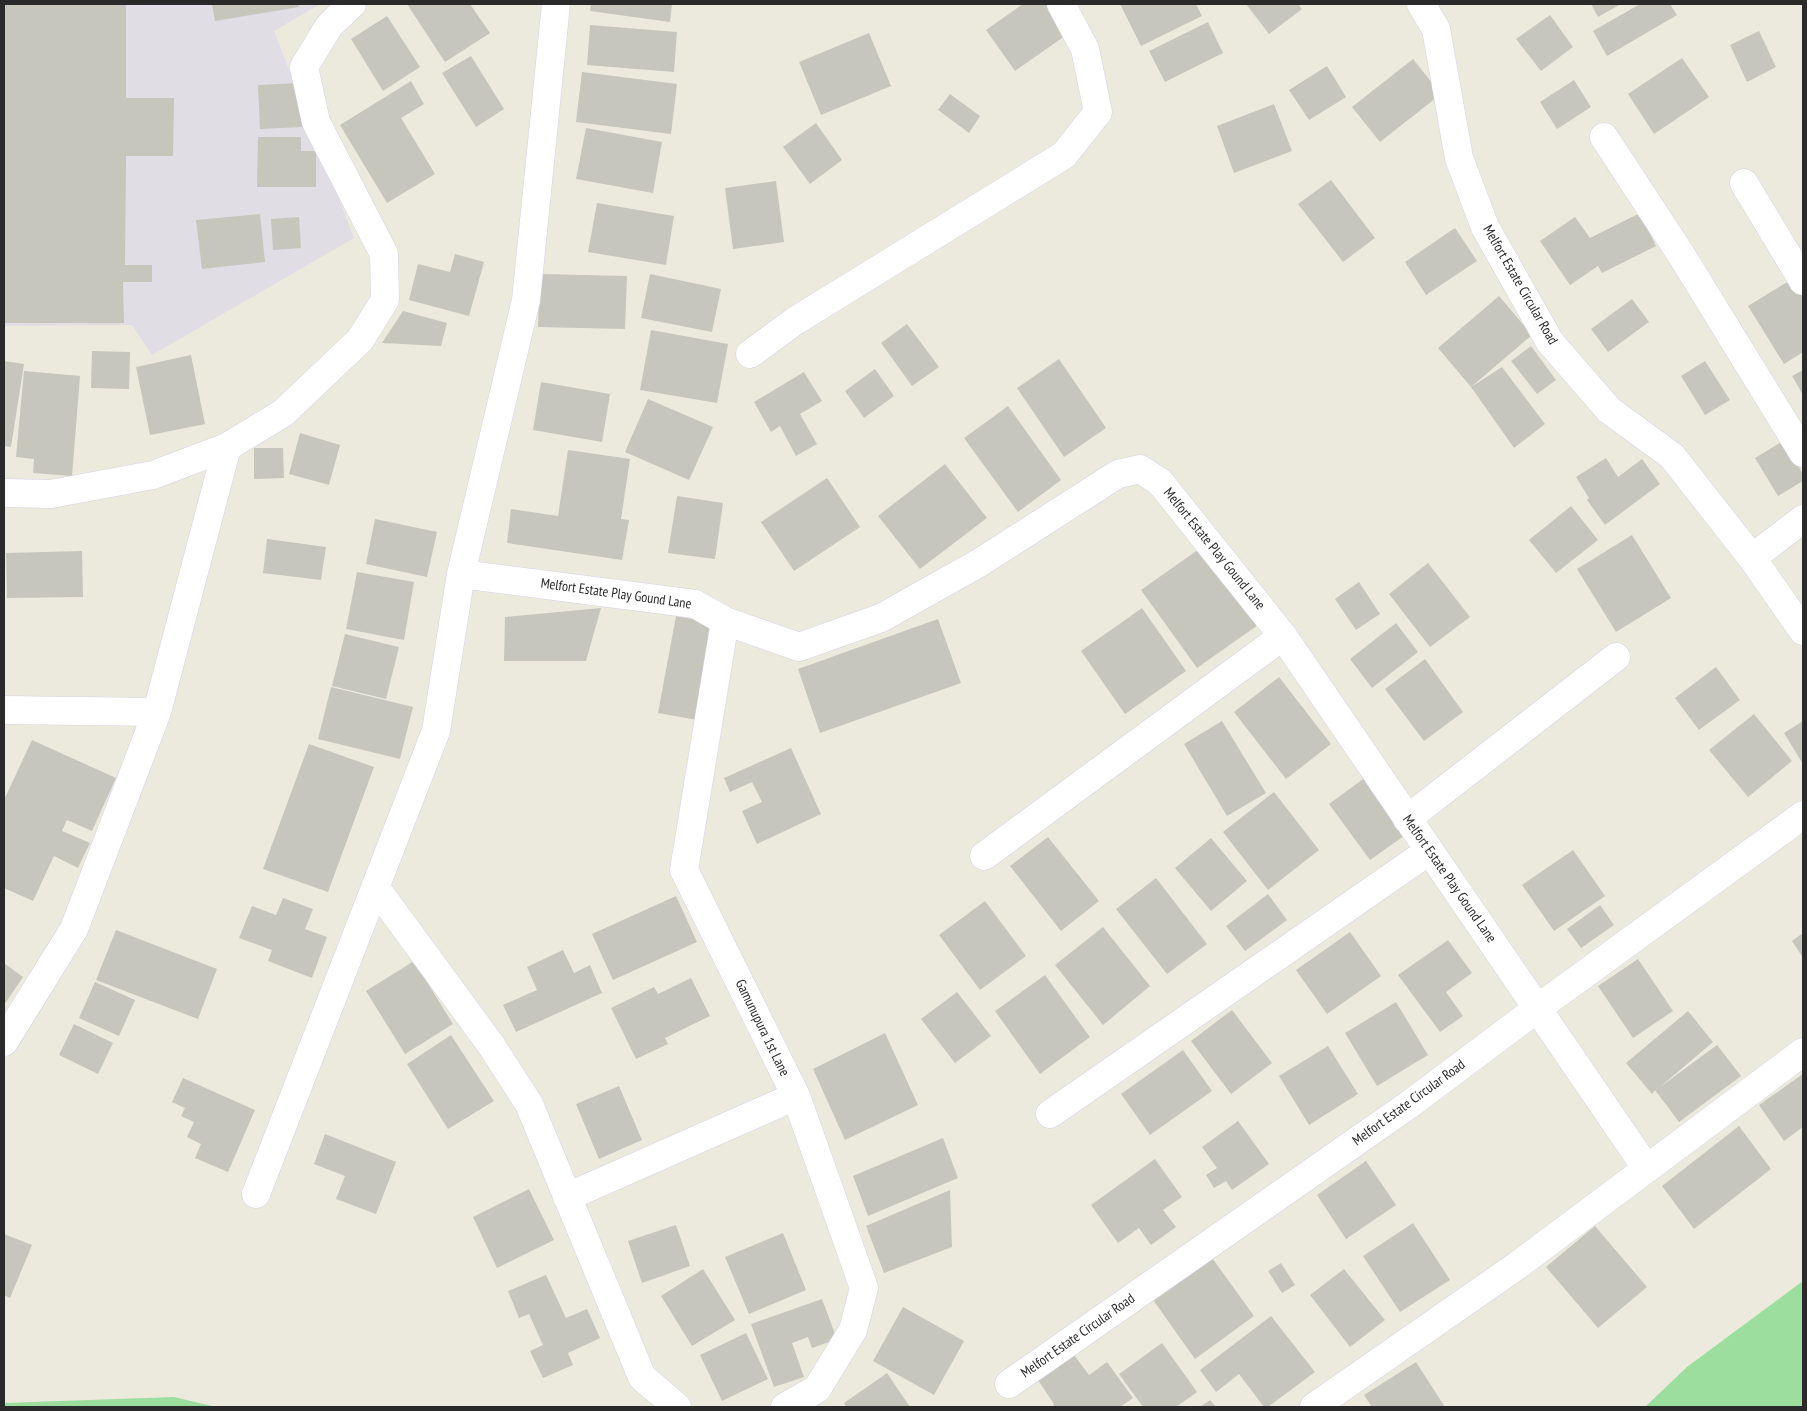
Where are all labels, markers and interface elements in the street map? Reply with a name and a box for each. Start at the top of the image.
street label: Melfort Estate Circular Road [1479,222,1561,348]
street label: Melfort Estate Play Gound Lane [1160,485,1268,613]
street label: Melfort Estate Play Gound Lane [540,575,692,613]
street label: Melfort Estate Play Gound Lane [1399,812,1499,946]
street label: Gamunupura 1st Lane [731,977,793,1079]
street label: Melfort Estate Circular Road [1349,1057,1469,1149]
street label: Melfort Estate Circular Road [1018,1290,1138,1382]

